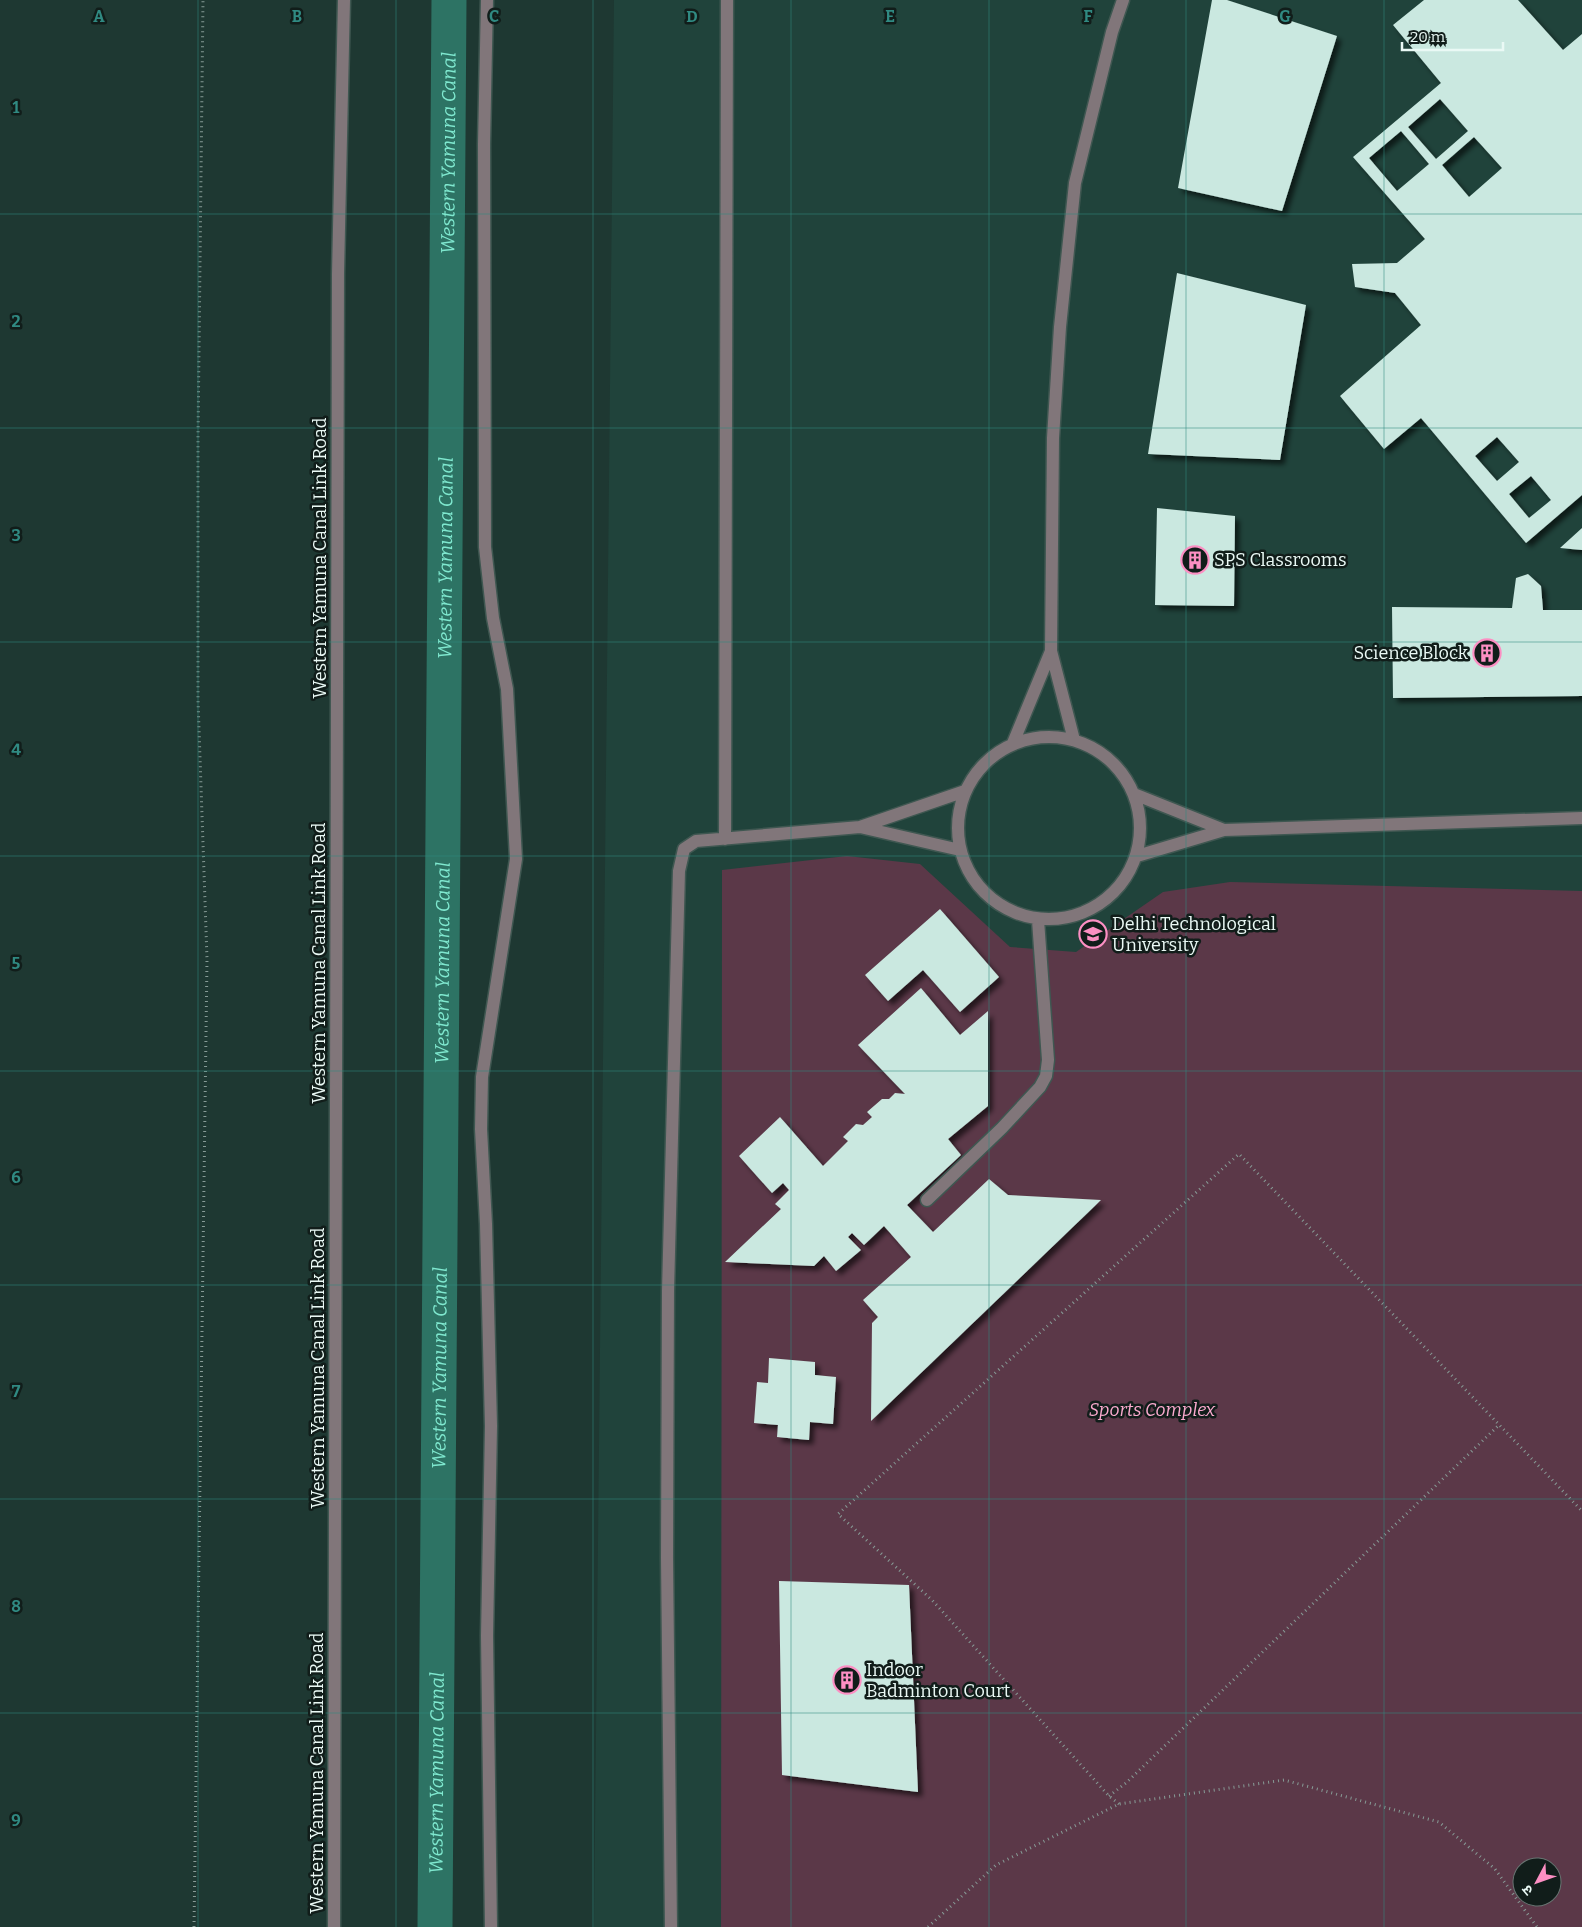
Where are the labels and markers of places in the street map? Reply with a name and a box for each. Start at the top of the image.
building icon: SPS Classrooms [1180,545,1210,575]
place label: SPS Classrooms [1214,549,1347,571]
building icon: Science Block [1472,638,1502,668]
place label: Science Block [1353,642,1469,664]
place label: Delhi Technological University [1112,913,1276,956]
school or university icon: Delhi Technological University [1078,919,1108,949]
place label: Indoor Badminton Court [866,1659,1011,1702]
building icon: Indoor Badminton Court [832,1665,862,1695]

